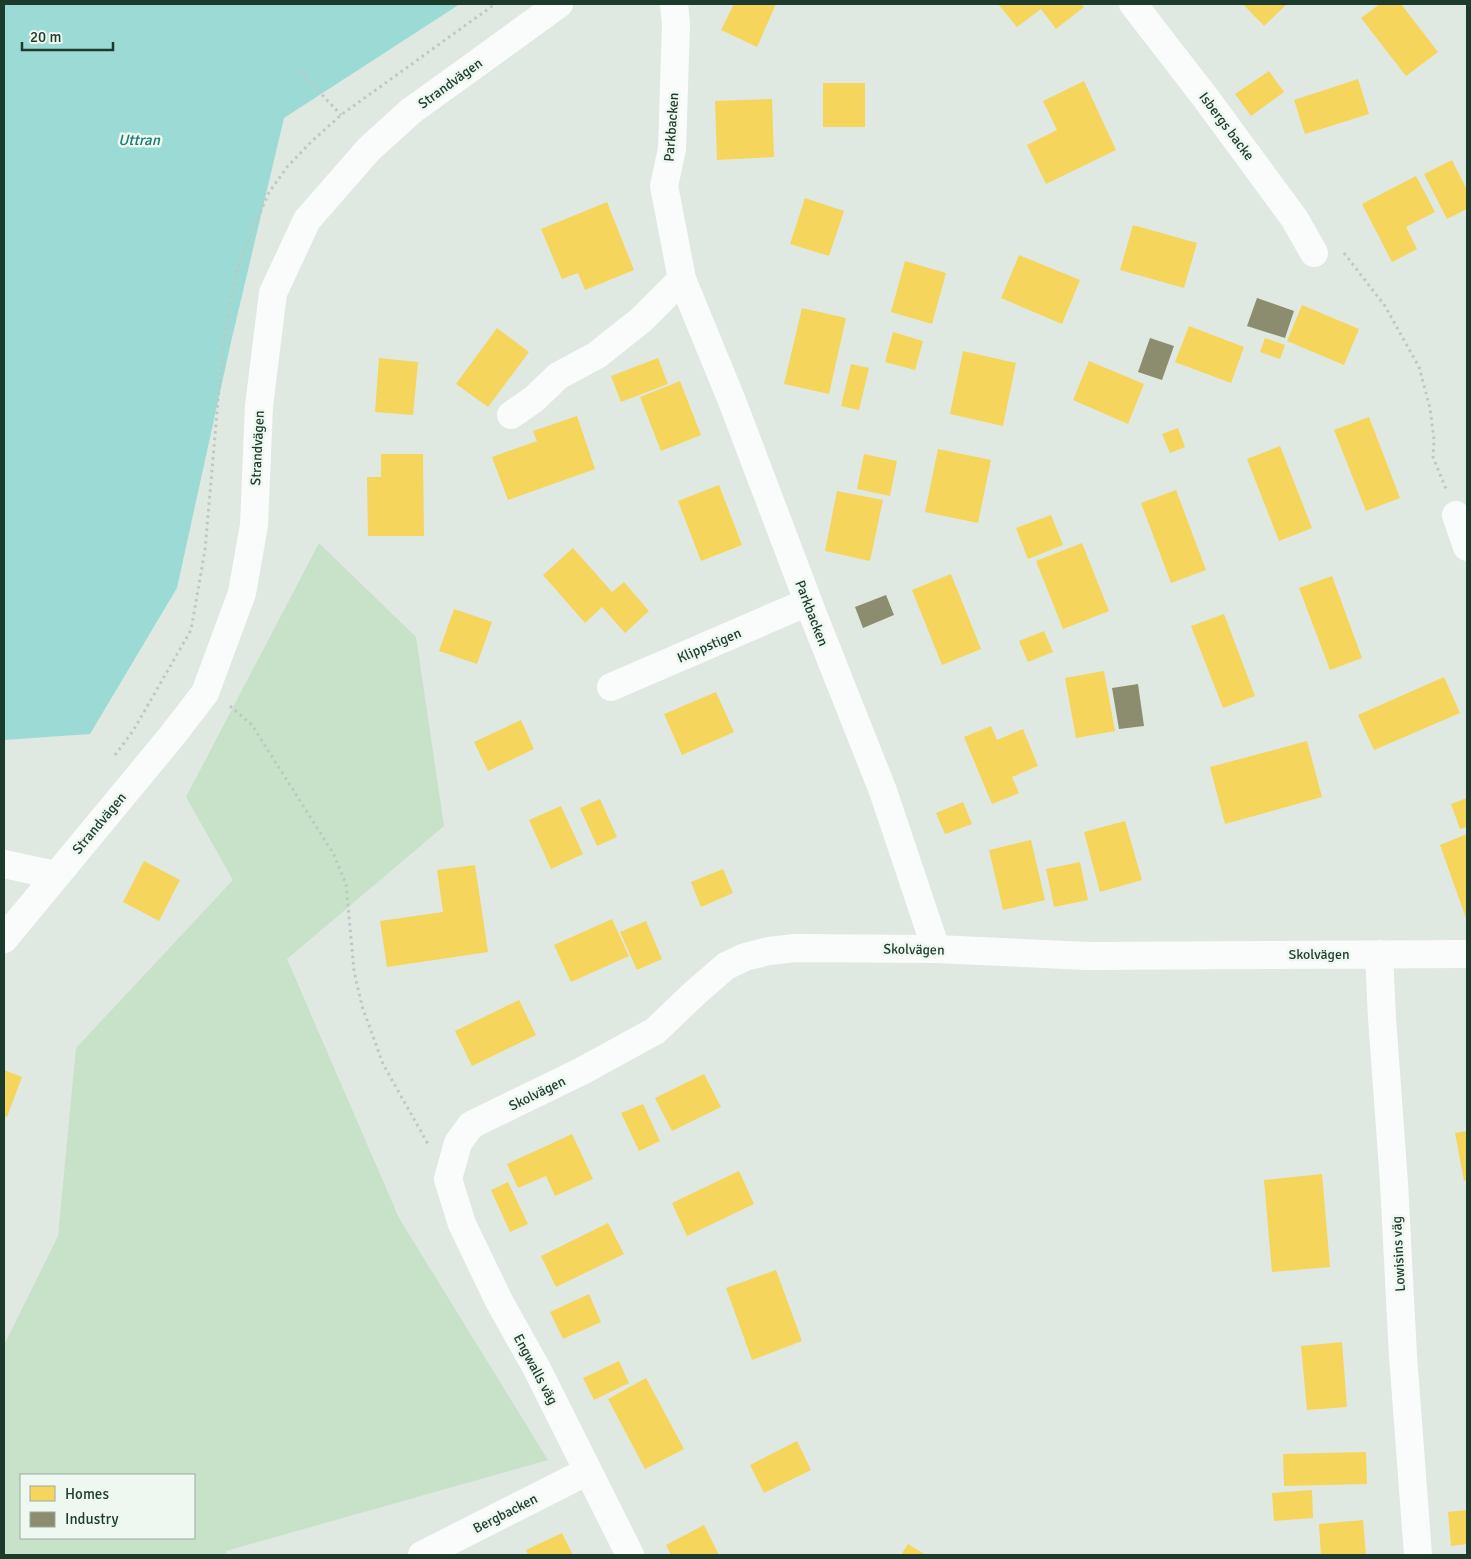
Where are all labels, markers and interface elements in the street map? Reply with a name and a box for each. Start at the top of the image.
scale bar [22,20,114,52]
text: 20 m [30,28,61,46]
street label: Strandvägen [415,54,486,112]
street label: Isbergs backe [1195,89,1258,164]
street label: Parkbacken [661,92,682,162]
water label: Uttran [118,131,161,149]
street label: Strandvägen [247,410,268,486]
street label: Parkbacken [791,578,832,649]
street label: Klippstigen [675,624,744,667]
street label: Strandvägen [69,789,130,858]
street label: Skolvägen [883,940,945,959]
street label: Skolvägen [1288,946,1350,963]
street label: Skolvägen [506,1072,568,1115]
street label: Lowisins väg [1388,1216,1409,1292]
street label: Engwalls väg [510,1331,561,1408]
legend [20,1474,195,1539]
text: Homes [65,1485,109,1503]
street label: Bergbacken [470,1490,540,1537]
text: Industry [65,1510,118,1528]

